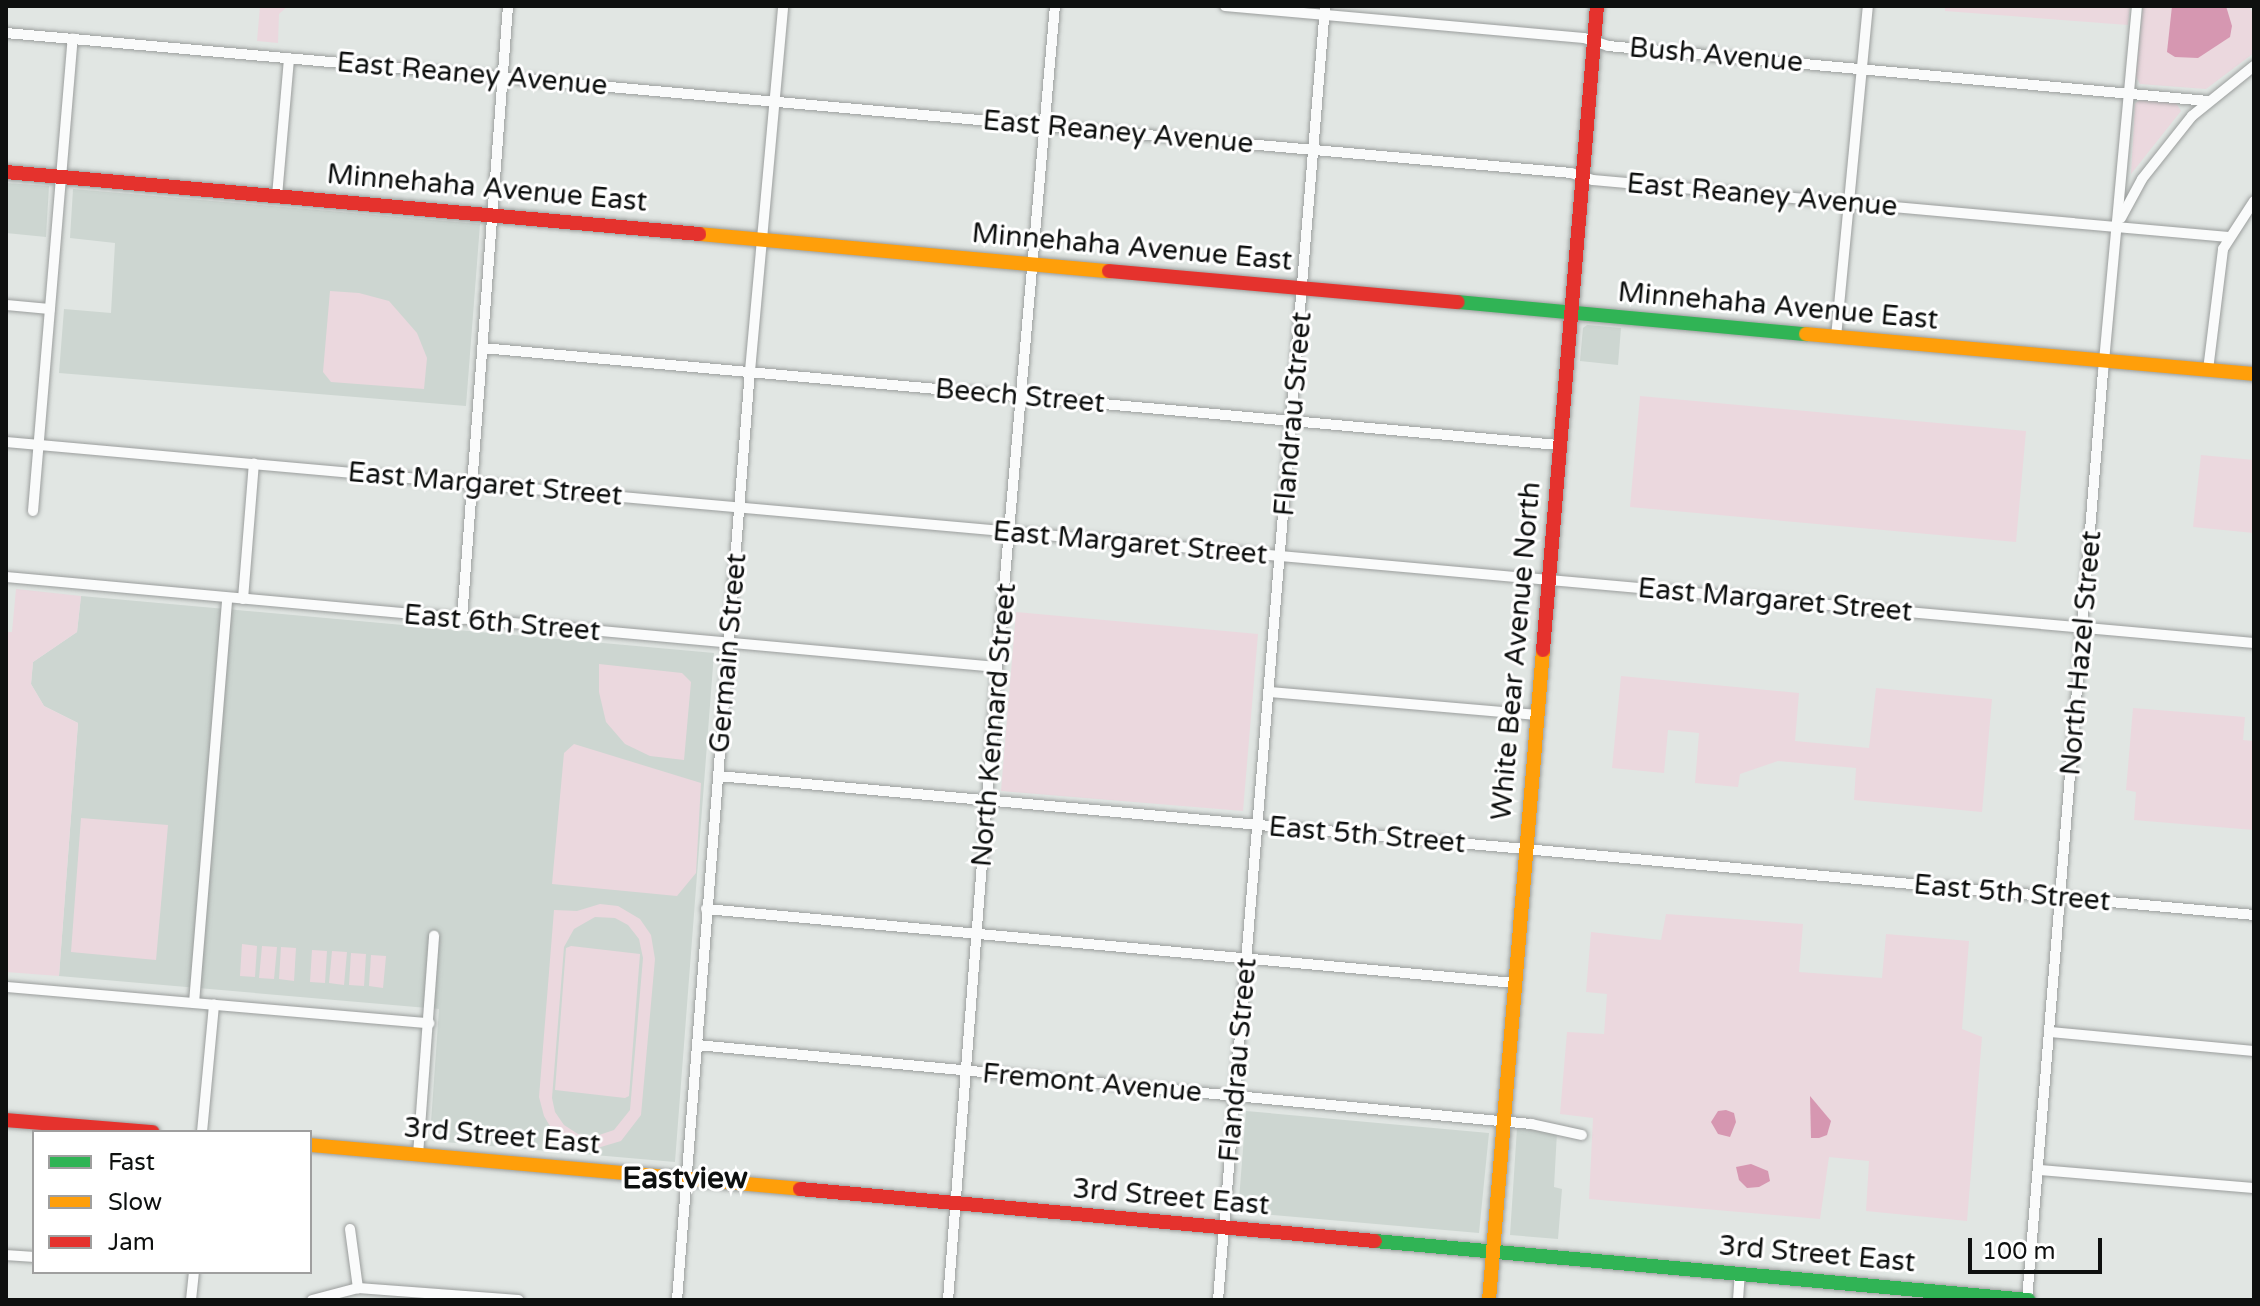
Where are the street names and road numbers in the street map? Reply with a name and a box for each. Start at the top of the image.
street label: Bush Avenue [1628,31,1804,79]
street label: East Reaney Avenue [335,45,609,103]
street label: East Reaney Avenue [981,103,1255,161]
street label: Minnehaha Avenue East [325,157,649,219]
street label: East Reaney Avenue [1625,166,1899,224]
street label: Minnehaha Avenue East [970,216,1294,278]
street label: Minnehaha Avenue East [1616,275,1940,337]
street label: Flandrau Street [1267,310,1319,518]
street label: Beech Street [934,372,1106,420]
street label: East Margaret Street [346,455,624,513]
street label: White Bear Avenue North [1484,480,1548,822]
street label: East Margaret Street [991,514,1269,572]
street label: North Hazel Street [2054,529,2108,777]
street label: Germain Street [703,552,753,754]
street label: East Margaret Street [1636,571,1914,629]
street label: North Kennard Street [965,582,1023,868]
street label: East 6th Street [402,598,602,648]
street label: East 5th Street [1267,810,1467,860]
street label: East 5th Street [1912,868,2112,918]
street label: Flandrau Street [1212,956,1264,1164]
street label: Fremont Avenue [981,1057,1203,1109]
street label: 3rd Street East [402,1111,602,1161]
street label: 3rd Street East [1071,1172,1271,1222]
street label: 3rd Street East [1717,1229,1917,1279]

